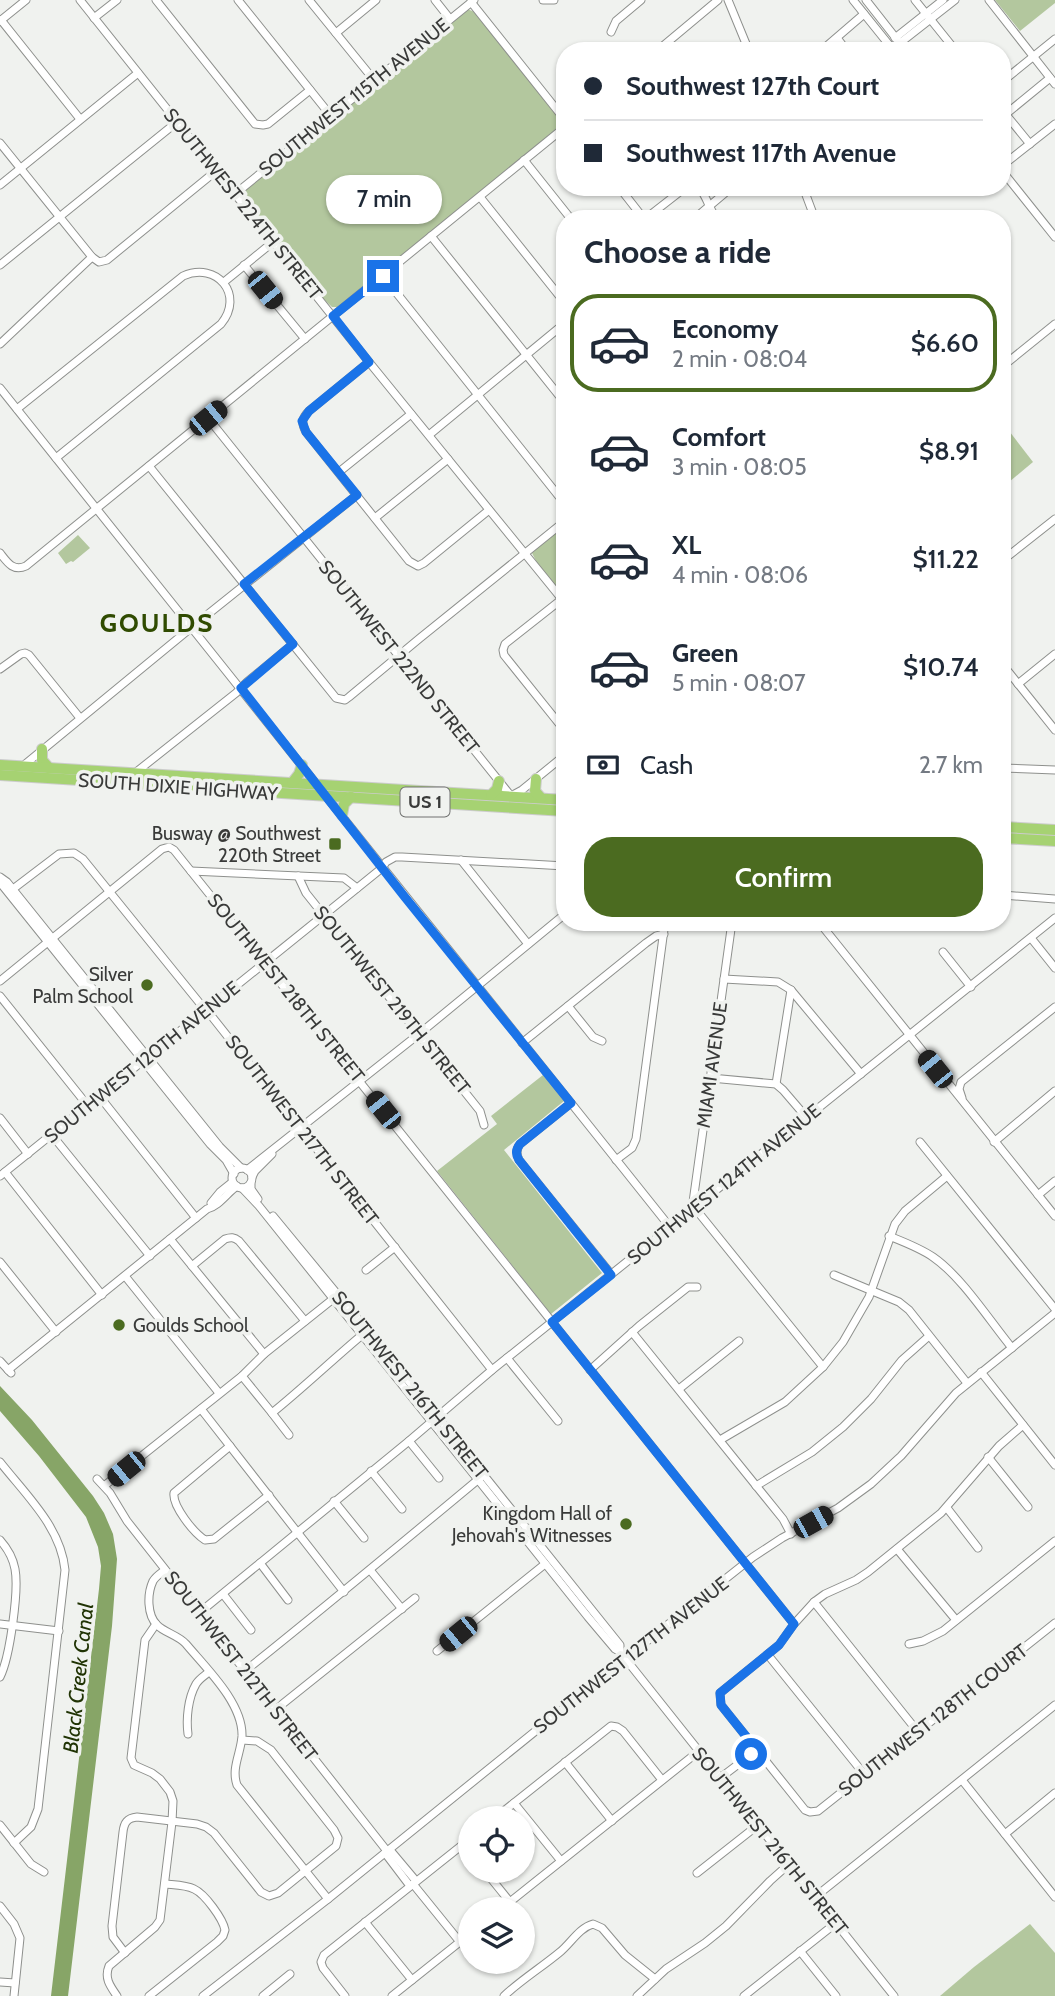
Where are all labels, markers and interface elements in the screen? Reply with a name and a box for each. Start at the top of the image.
street label: SOUTHWEST 115TH AVENUE [254,13,454,181]
text: Southwest 127th Court [626,70,879,102]
street label: SOUTHWEST 224TH STREET [159,104,327,304]
text: Southwest 117th Avenue [626,137,896,169]
callout: 7 min [325,174,441,224]
text: 7 min [357,185,411,213]
text: Choose a ride [584,232,771,271]
route end [367,260,399,292]
car [244,267,287,313]
icon: car [588,312,651,375]
text: Economy [672,313,778,345]
text: $6.60 [911,327,979,359]
text: 2 min · 08:04 [672,345,807,373]
car [186,397,231,439]
icon: car [588,420,651,483]
text: Comfort [672,421,766,453]
text: $8.91 [919,435,979,467]
text: 3 min · 08:05 [672,453,807,481]
icon: car [588,528,651,591]
text: XL [672,529,701,561]
text: $11.22 [912,543,979,575]
street label: SOUTHWEST 222ND STREET [314,556,484,758]
text: 4 min · 08:06 [672,561,808,589]
district label: GOULDS [100,607,214,639]
icon: car [588,636,651,699]
text: Green [672,637,739,669]
text: $10.74 [903,651,979,683]
text: 5 min · 08:07 [672,669,806,697]
icon: cash [584,746,622,784]
text: Cash [640,749,693,781]
text: 2.7 km [919,751,983,779]
street label: SOUTH DIXIE HIGHWAY [78,769,279,805]
road number: US 1 [400,788,450,816]
place label: Busway @ Southwest 220th Street [152,822,322,867]
marker: Busway @ Southwest 220th Street [327,836,343,852]
button: Confirm [584,837,983,917]
street label: SOUTHWEST 218TH STREET [203,889,369,1087]
street label: SOUTHWEST 219TH STREET [309,901,475,1099]
place label: Silver Palm School [32,963,134,1008]
street label: SOUTHWEST 120TH AVENUE [40,976,244,1148]
marker: Silver Palm School [139,977,155,993]
street label: MIAMI AVENUE [692,1001,732,1129]
street label: SOUTHWEST 217TH STREET [221,1030,383,1230]
car [914,1046,957,1092]
car [362,1087,405,1133]
street label: SOUTHWEST 124TH AVENUE [623,1099,825,1269]
street label: SOUTHWEST 216TH STREET [327,1286,493,1484]
place label: Goulds School [133,1314,249,1337]
marker: Goulds School [111,1317,127,1333]
car [104,1448,149,1490]
place label: Kingdom Hall of Jehovah's Witnesses [451,1502,613,1547]
car [790,1503,837,1541]
marker: Kingdom Hall of Jehovah's Witnesses [618,1516,634,1532]
street label: SOUTHWEST 212TH STREET [160,1566,322,1766]
street label: SOUTHWEST 127TH AVENUE [529,1572,733,1738]
water label: Black Creek Canal [58,1602,98,1754]
car [436,1613,481,1655]
street label: SOUTHWEST 128TH COURT [834,1639,1032,1801]
route start [735,1738,767,1770]
street label: SOUTHWEST 216TH STREET [687,1742,853,1940]
map controls [458,1806,535,1974]
button: locate [458,1806,535,1883]
button: layers [458,1897,535,1974]

